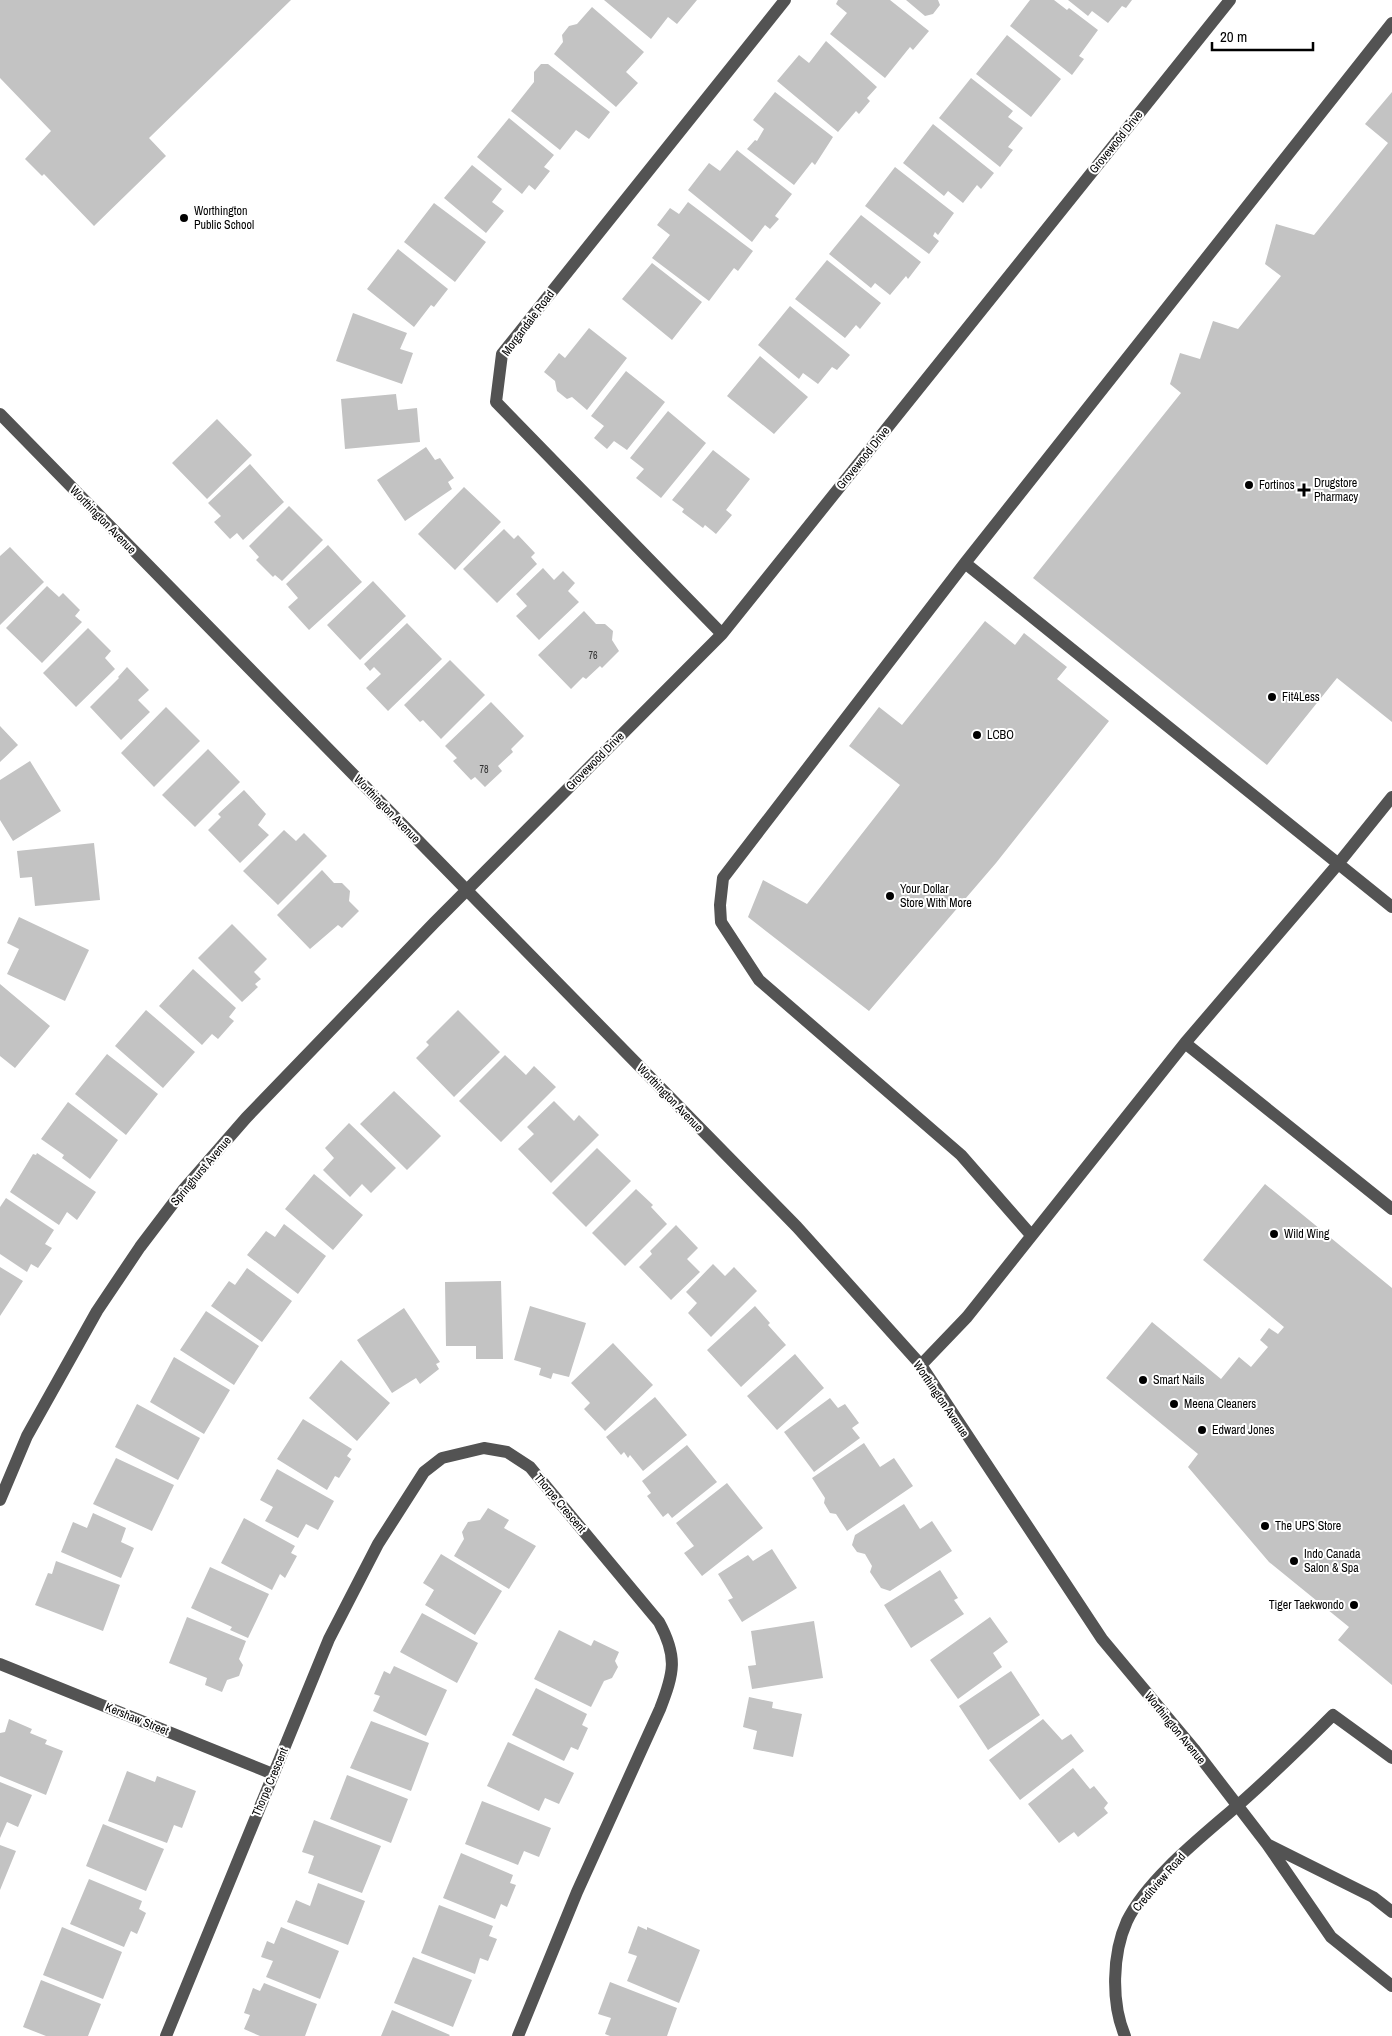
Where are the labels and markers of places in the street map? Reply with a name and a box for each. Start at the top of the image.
place label: Worthington Public School [194,203,254,233]
marker: Worthington Public School [178,212,190,224]
place label: Drugstore Pharmacy [1314,475,1358,505]
place label: Fortinos [1259,477,1295,493]
marker: Fortinos [1243,479,1255,491]
marker: Drugstore Pharmacy [1298,484,1310,496]
place label: Fit4Less [1282,689,1320,705]
marker: Fit4Less [1266,691,1278,703]
place label: LCBO [987,727,1014,743]
marker: LCBO [971,729,983,741]
place label: Your Dollar Store With More [900,881,972,911]
marker: Your Dollar Store With More [884,890,896,902]
place label: Wild Wing [1284,1226,1330,1242]
marker: Wild Wing [1268,1228,1280,1240]
place label: Smart Nails [1153,1372,1204,1388]
marker: Smart Nails [1137,1374,1149,1386]
place label: Meena Cleaners [1184,1396,1256,1412]
marker: Meena Cleaners [1168,1398,1180,1410]
place label: Edward Jones [1212,1422,1274,1438]
marker: Edward Jones [1196,1424,1208,1436]
place label: The UPS Store [1275,1518,1341,1534]
marker: The UPS Store [1259,1520,1271,1532]
place label: Indo Canada Salon & Spa [1304,1546,1361,1576]
marker: Indo Canada Salon & Spa [1288,1555,1300,1567]
place label: Tiger Taekwondo [1269,1597,1344,1613]
marker: Tiger Taekwondo [1348,1599,1360,1611]

